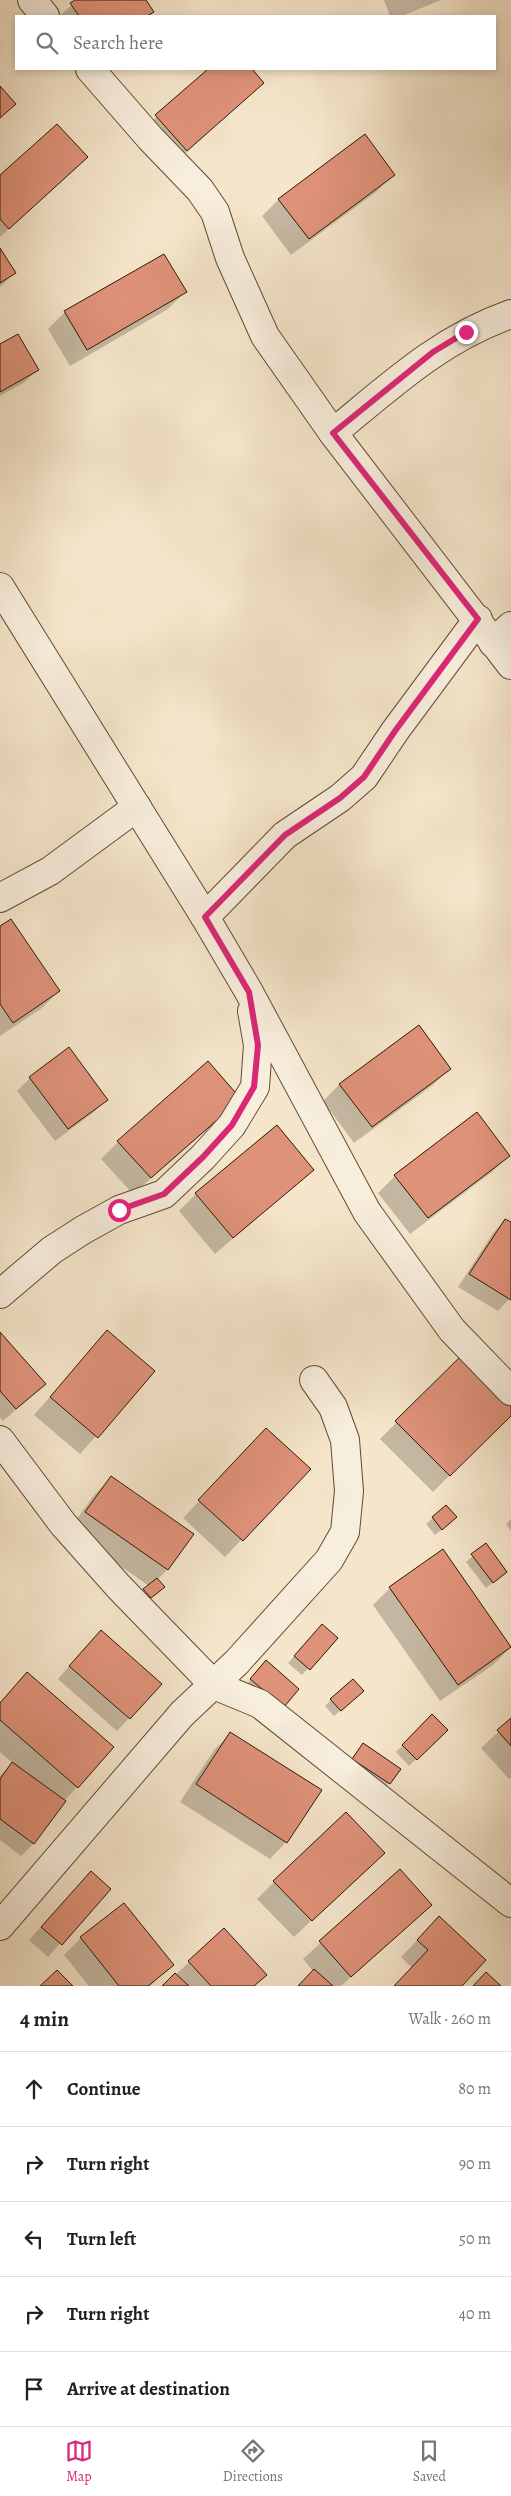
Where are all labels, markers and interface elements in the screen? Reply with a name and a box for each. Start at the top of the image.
search box [15,15,496,70]
icon: search [33,29,61,57]
text: Search here [73,30,163,56]
route end [455,321,478,344]
route start [108,1199,131,1222]
text: 4 min [20,2005,69,2033]
text: Walk · 260 m [409,2008,491,2030]
icon: ahead [20,2075,48,2103]
text: Continue [67,2076,141,2102]
text: 80 m [458,2078,491,2100]
icon: right [20,2150,48,2178]
text: Turn right [67,2151,149,2177]
text: 90 m [459,2153,491,2175]
icon: left [20,2225,48,2253]
text: Turn left [67,2226,136,2252]
text: 50 m [459,2228,491,2250]
icon: right [20,2300,48,2328]
text: Turn right [67,2301,149,2327]
text: 40 m [459,2303,491,2325]
icon: arrive [20,2375,48,2403]
text: Arrive at destination [67,2376,230,2402]
tab: Map [65,2437,93,2486]
tab: Directions [223,2437,283,2486]
tab: Saved [413,2437,446,2486]

